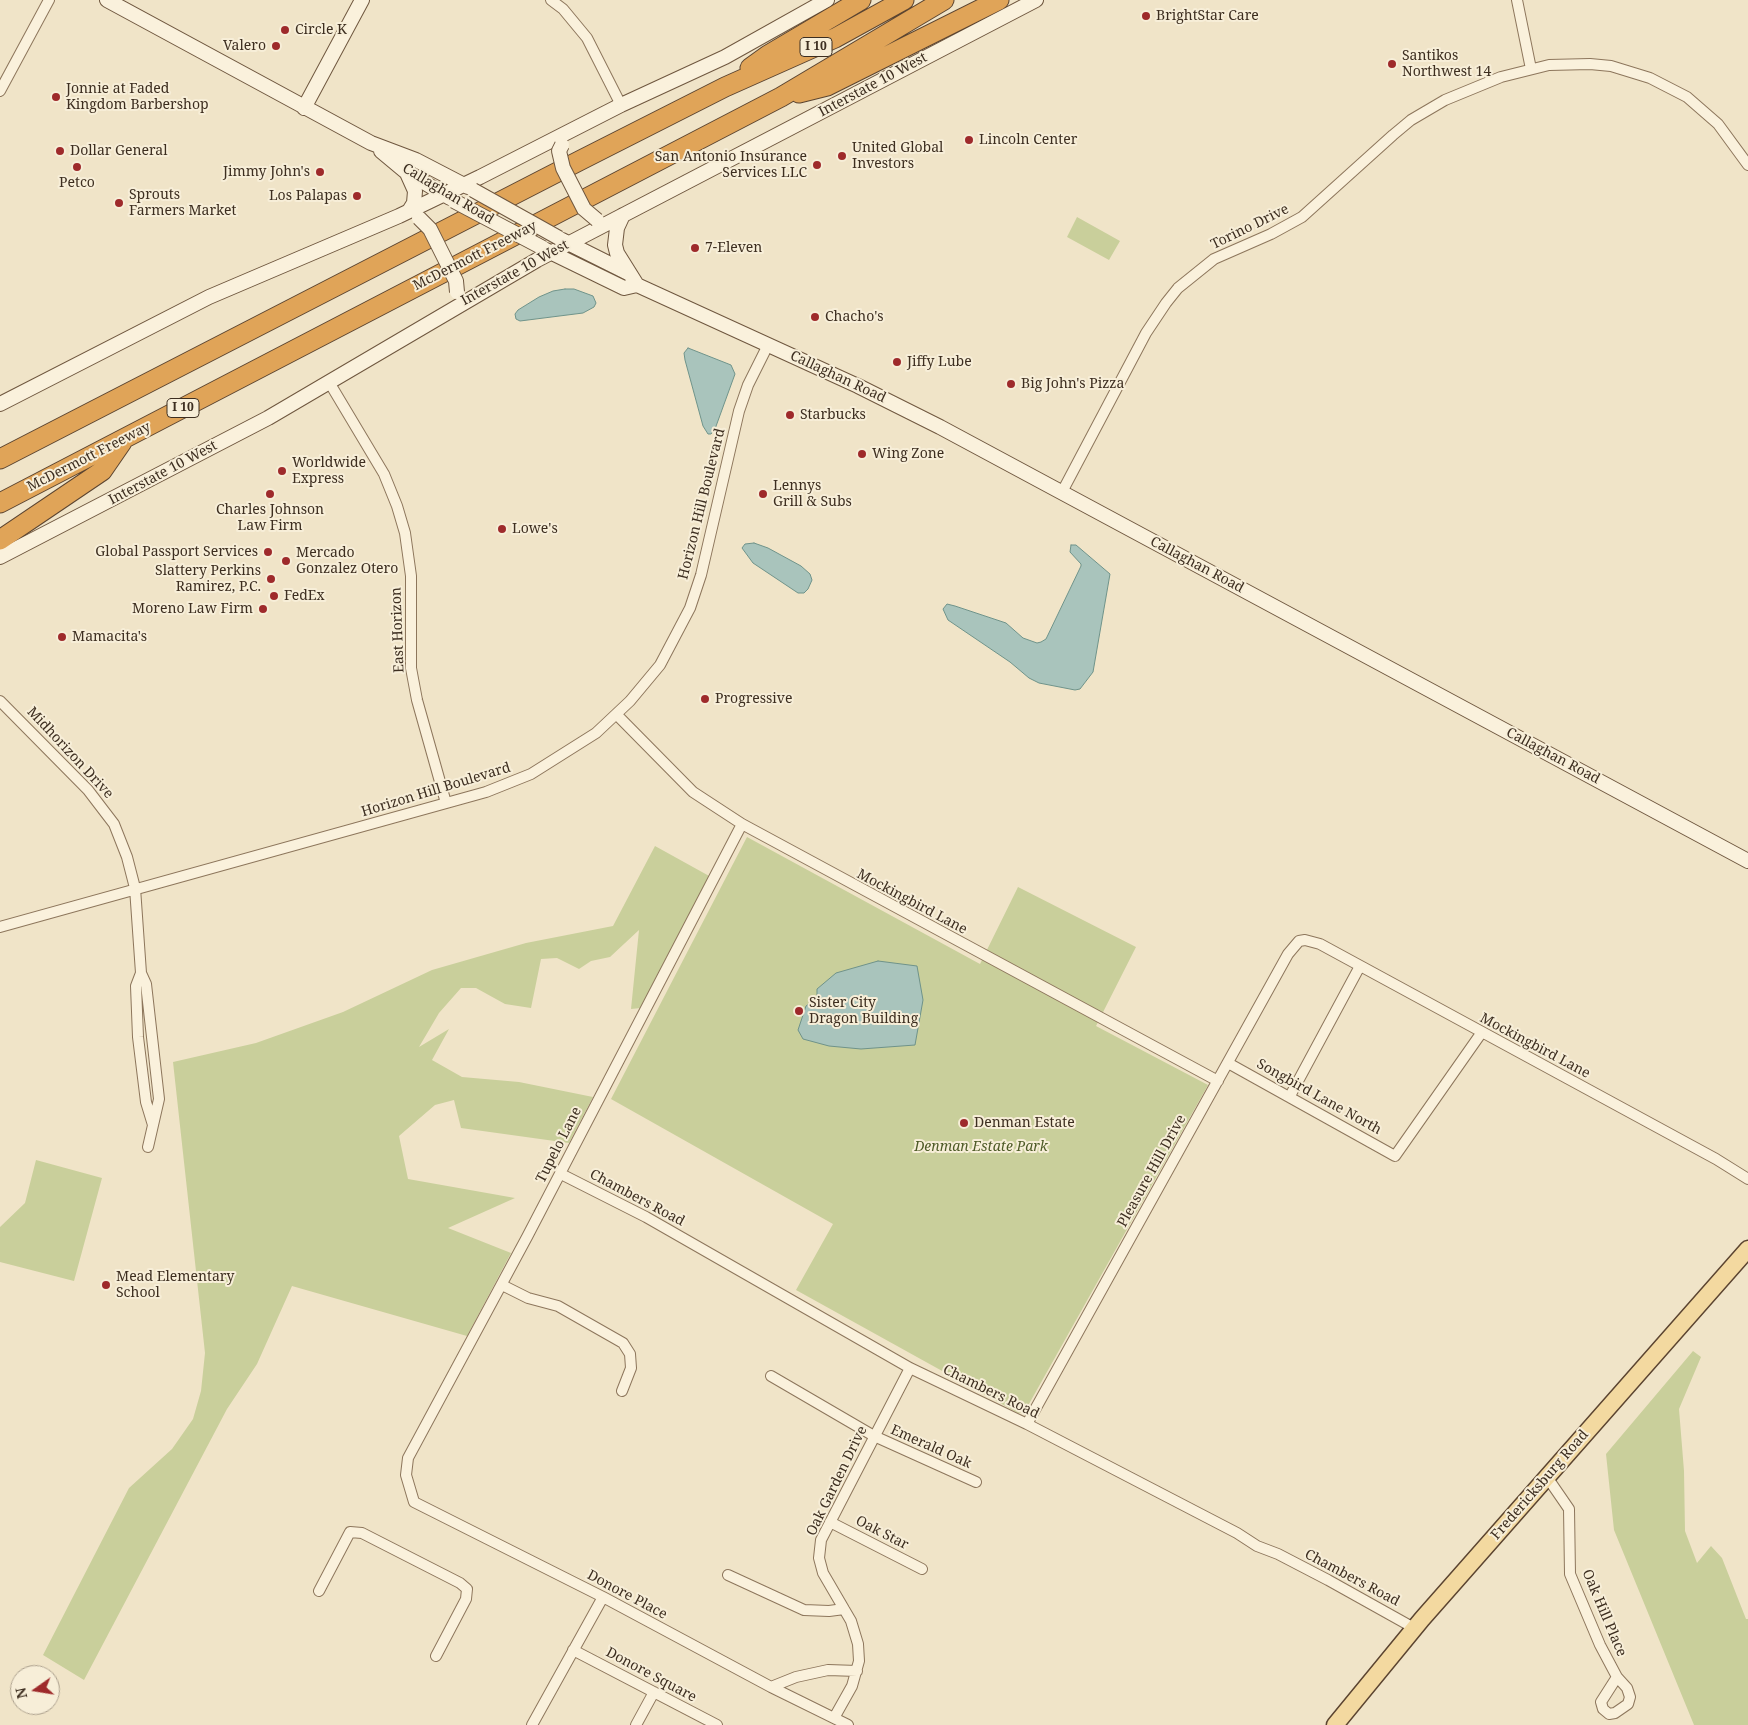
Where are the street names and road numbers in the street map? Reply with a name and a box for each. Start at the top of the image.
road number: I 10 [800,38,832,56]
street label: Interstate 10 West [816,49,930,121]
street label: Callaghan Road [399,160,497,228]
street label: Torino Drive [1208,201,1292,253]
street label: McDermott Freeway [410,218,540,294]
street label: Interstate 10 West [458,237,572,309]
street label: Callaghan Road [787,347,889,407]
road number: I 10 [167,398,199,418]
street label: McDermott Freeway [24,419,154,495]
street label: Horizon Hill Boulevard [675,427,729,581]
street label: Interstate 10 West [106,437,220,509]
street label: Callaghan Road [1147,533,1247,597]
street label: East Horizon [388,587,408,673]
street label: Midhorizon Drive [23,704,117,802]
street label: Callaghan Road [1503,724,1603,788]
street label: Horizon Hill Boulevard [359,759,513,821]
street label: Mockingbird Lane [854,866,970,938]
street label: Mockingbird Lane [1477,1010,1593,1082]
street label: Songbird Lane North [1254,1056,1384,1138]
street label: Tupelo Lane [533,1104,585,1186]
street label: Pleasure Hill Drive [1114,1112,1190,1230]
street label: Chambers Road [587,1166,687,1230]
street label: Chambers Road [940,1361,1042,1423]
street label: Emerald Oak [888,1422,974,1472]
street label: Oak Garden Drive [803,1423,871,1539]
street label: Fredericksburg Road [1488,1427,1592,1543]
street label: Oak Star [853,1513,911,1553]
street label: Chambers Road [1302,1546,1402,1610]
street label: Donore Place [584,1567,670,1623]
street label: Oak Hill Place [1578,1567,1630,1659]
street label: Donore Square [603,1644,699,1706]

